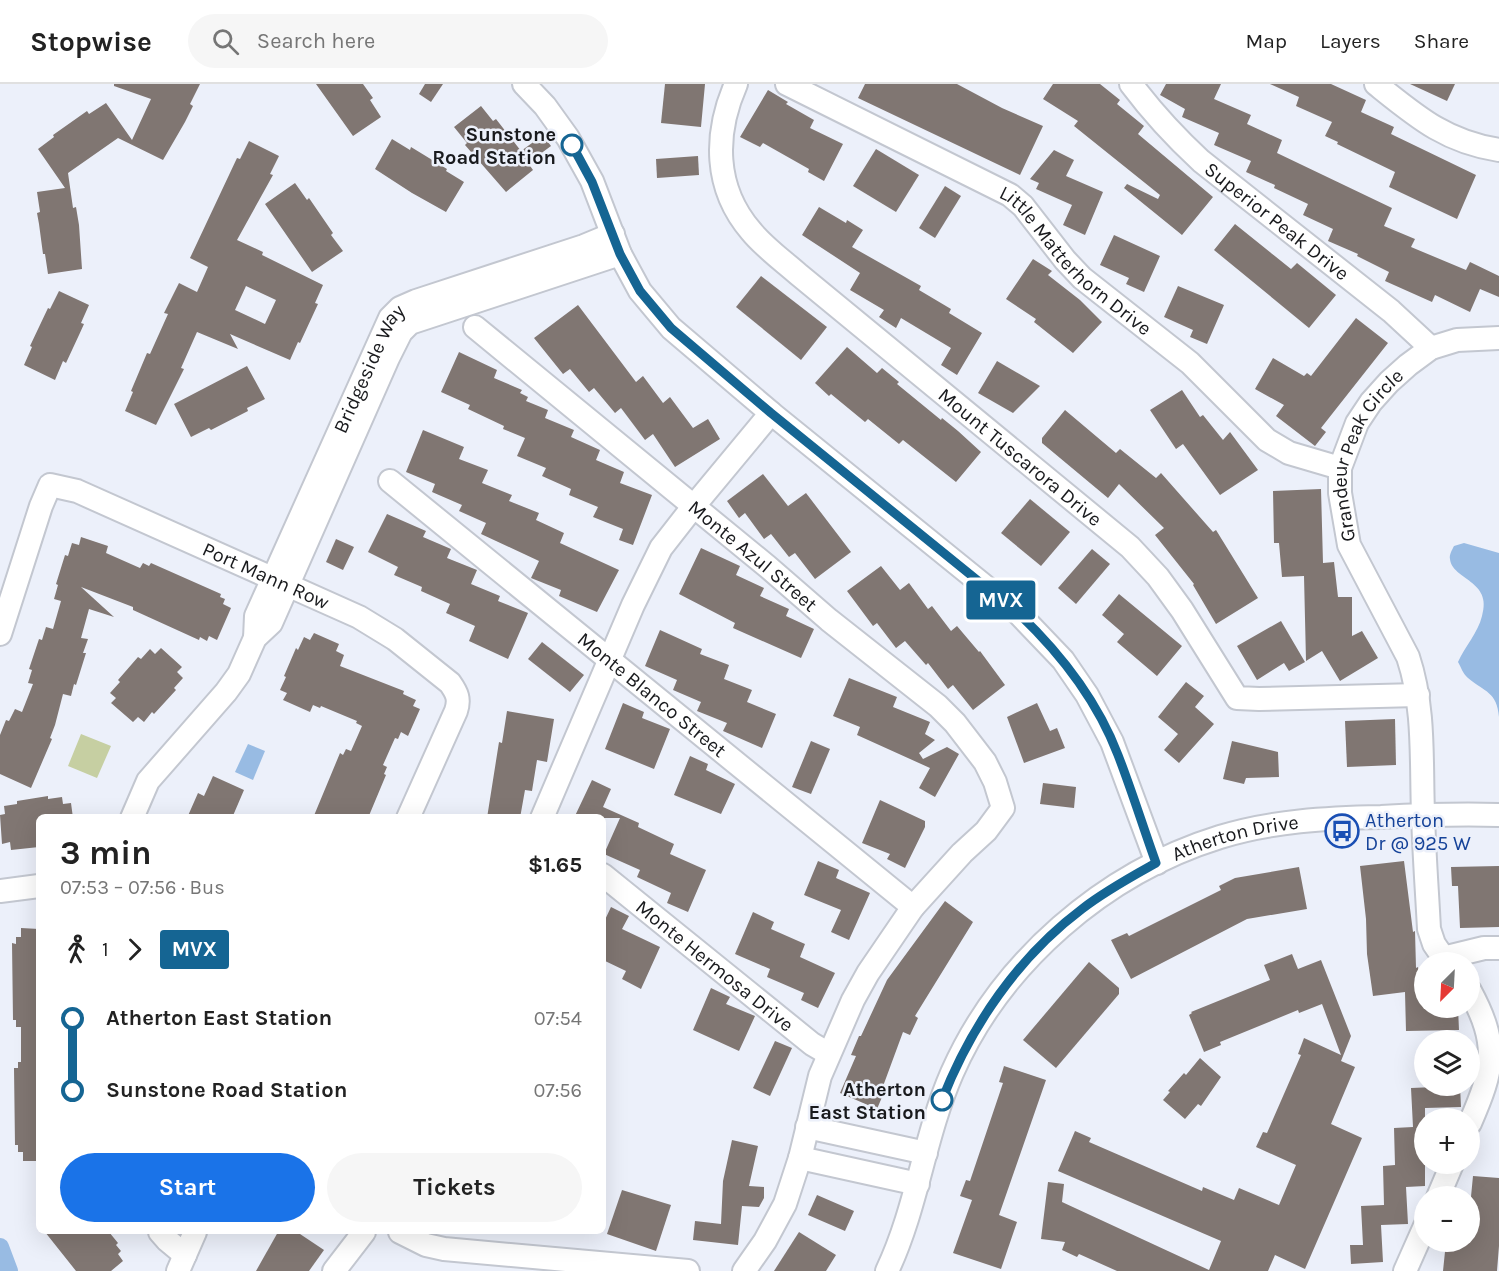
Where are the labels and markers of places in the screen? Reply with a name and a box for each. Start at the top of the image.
place label: Sunstone Road Station [432,123,556,169]
marker: Sunstone Road Station [561,134,583,156]
place label: Atherton Dr @ 925 W [1365,809,1471,855]
bus stop icon: Atherton Dr @ 925 W [1324,813,1360,849]
place label: Atherton East Station [809,1078,926,1124]
marker: Atherton East Station [931,1089,953,1111]

